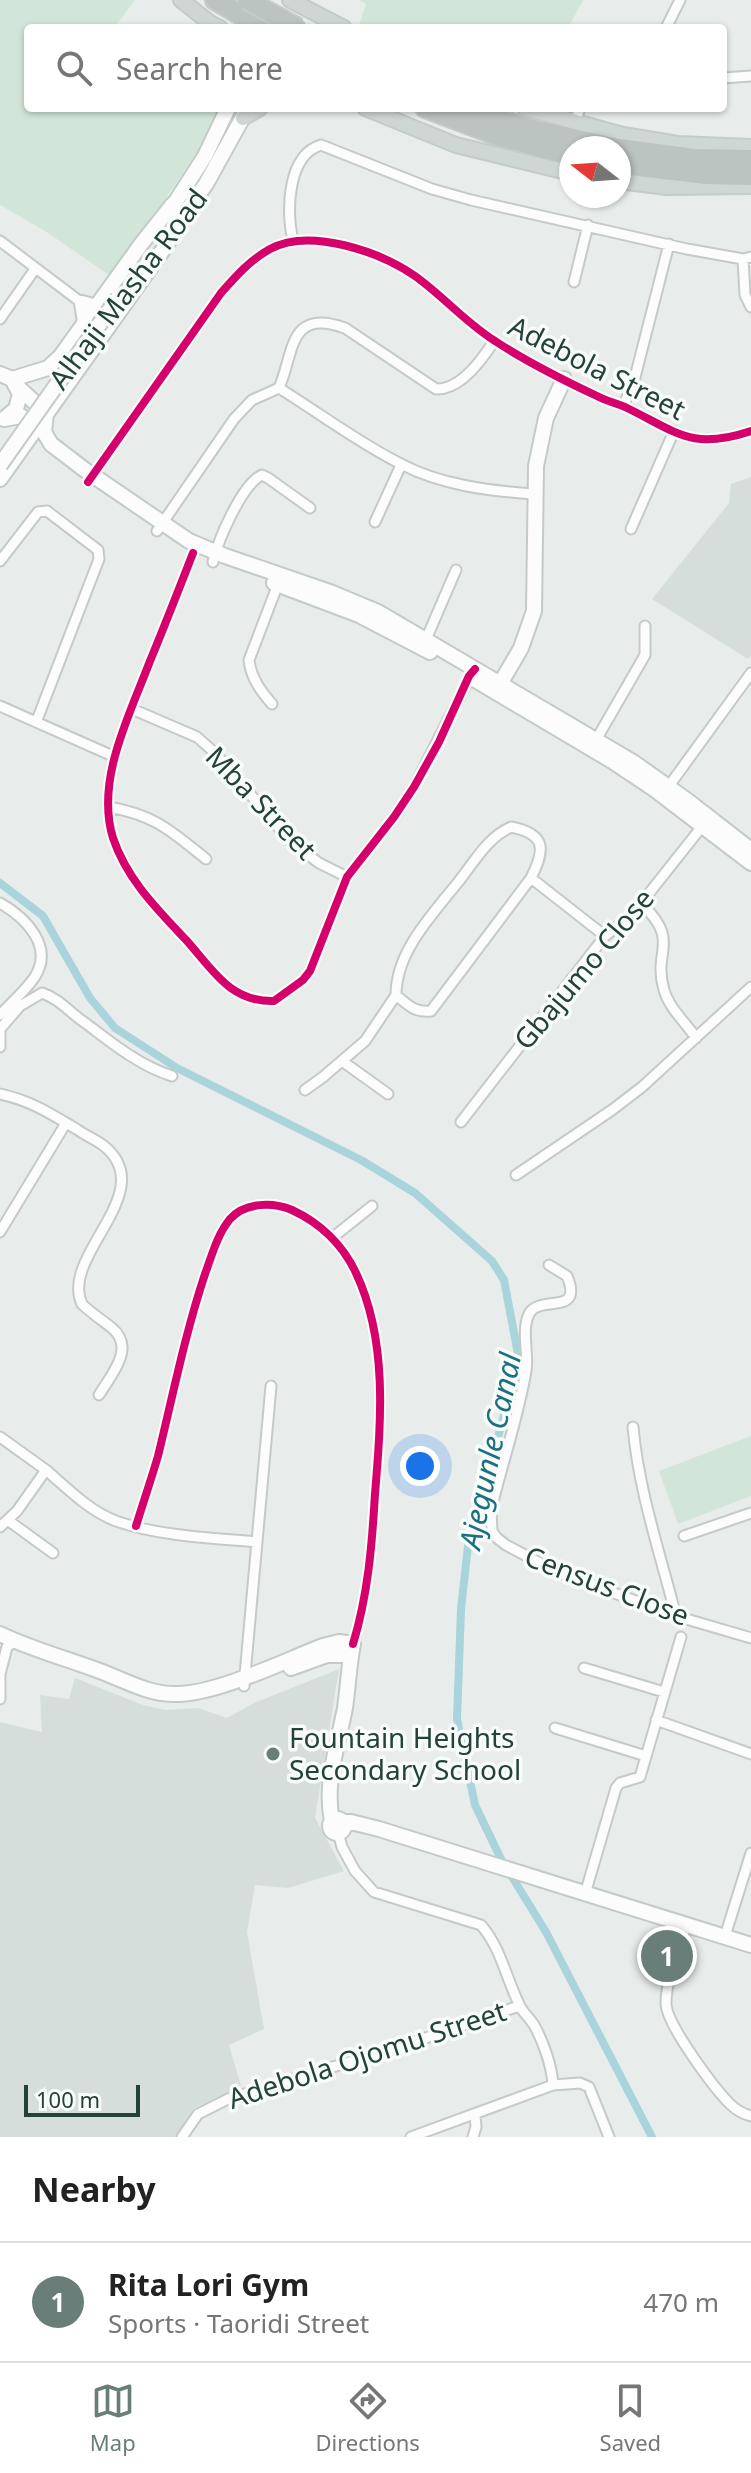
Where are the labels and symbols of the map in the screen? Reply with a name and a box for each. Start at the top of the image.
north arrow [559,136,631,208]
street label: Alhaji Masha Road [39,180,215,396]
street label: Adebola Street [503,306,692,428]
street label: Mba Street [198,737,325,867]
street label: Gbajumo Close [505,880,662,1057]
water label: Ajegunle Canal [448,1348,531,1554]
your location [400,1446,440,1486]
street label: Census Close [520,1536,695,1634]
place label: Fountain Heights Secondary School [289,1718,521,1788]
marker: Fountain Heights Secondary School [264,1745,282,1763]
pin: 1 [641,1926,693,1986]
street label: Adebola Ojomu Street [223,1991,511,2117]
scale bar [24,2081,140,2117]

